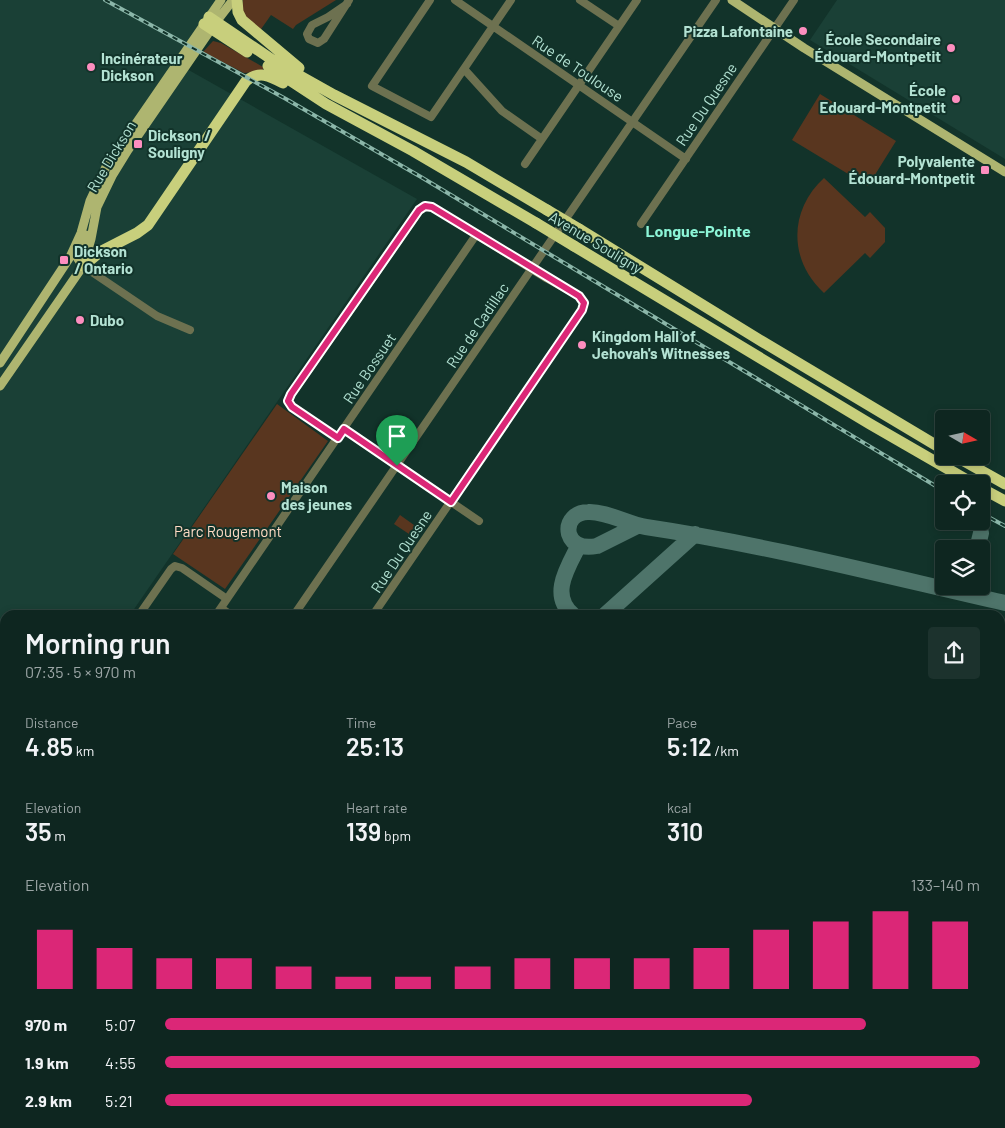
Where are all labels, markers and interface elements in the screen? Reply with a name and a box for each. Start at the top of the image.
place label: Pizza Lafontaine [683,22,793,40]
marker: Pizza Lafontaine [797,25,809,37]
place label: École Secondaire Édouard-Montpetit [814,30,941,65]
street label: Rue de Toulouse [529,31,627,105]
marker: École Secondaire Édouard-Montpetit [945,42,957,54]
place label: Incinérateur Dickson [101,49,183,84]
street label: Rue Du Quesne [672,59,740,149]
marker: Incinérateur Dickson [85,61,97,73]
place label: École Edouard-Montpetit [819,81,946,116]
marker: École Edouard-Montpetit [950,93,962,105]
street label: Rue Dickson [83,117,139,195]
place label: Dickson / Souligny [148,126,211,161]
marker: Dickson / Souligny [132,138,144,150]
place label: Polyvalente Édouard-Montpetit [848,152,975,187]
marker: Polyvalente Édouard-Montpetit [979,164,991,176]
street label: Avenue Souligny [546,207,646,277]
district label: Longue-Pointe [645,221,751,240]
place label: Dickson / Ontario [74,242,133,277]
marker: Dickson / Ontario [58,254,70,266]
street label: Rue de Cadillac [442,279,512,371]
place label: Dubo [90,311,124,329]
marker: Dubo [74,314,86,326]
place label: Kingdom Hall of Jehovah's Witnesses [592,327,731,362]
street label: Rue Bossuet [339,329,399,407]
marker: Kingdom Hall of Jehovah's Witnesses [576,339,588,351]
north arrow [935,410,990,465]
map controls [935,410,990,595]
pin [376,415,418,466]
icon: arrive [383,422,411,450]
button: locate [935,475,990,530]
place label: Maison des jeunes [281,478,353,513]
marker: Maison des jeunes [265,490,277,502]
street label: Rue Du Quesne [367,506,435,596]
park label: Parc Rougemont [174,522,282,540]
button: layers [935,540,990,595]
text: Morning run [25,626,171,660]
button: share [928,627,980,679]
text: 07:35 · 5 × 970 m [25,662,136,681]
text: Distance [25,714,78,731]
text: Time [346,714,376,731]
text: Pace [667,714,697,731]
text: 4.85 [25,731,73,761]
text: 25:13 [346,731,404,761]
text: 5:12 [667,731,712,761]
text: km [73,742,94,759]
text: /km [712,742,739,759]
text: Elevation [25,799,81,816]
text: Heart rate [346,799,407,816]
text: kcal [667,799,691,816]
text: 35 [25,816,52,846]
text: 139 [346,816,381,846]
text: 310 [667,816,703,846]
text: m [52,827,66,844]
text: bpm [381,827,411,844]
text: Elevation [25,875,89,894]
text: 133–140 m [911,875,980,894]
text: 970 m [25,1015,67,1034]
text: 5:07 [105,1015,135,1034]
text: 1.9 km [25,1053,69,1072]
text: 4:55 [105,1053,136,1072]
text: 2.9 km [25,1091,72,1110]
text: 5:21 [105,1091,133,1110]

